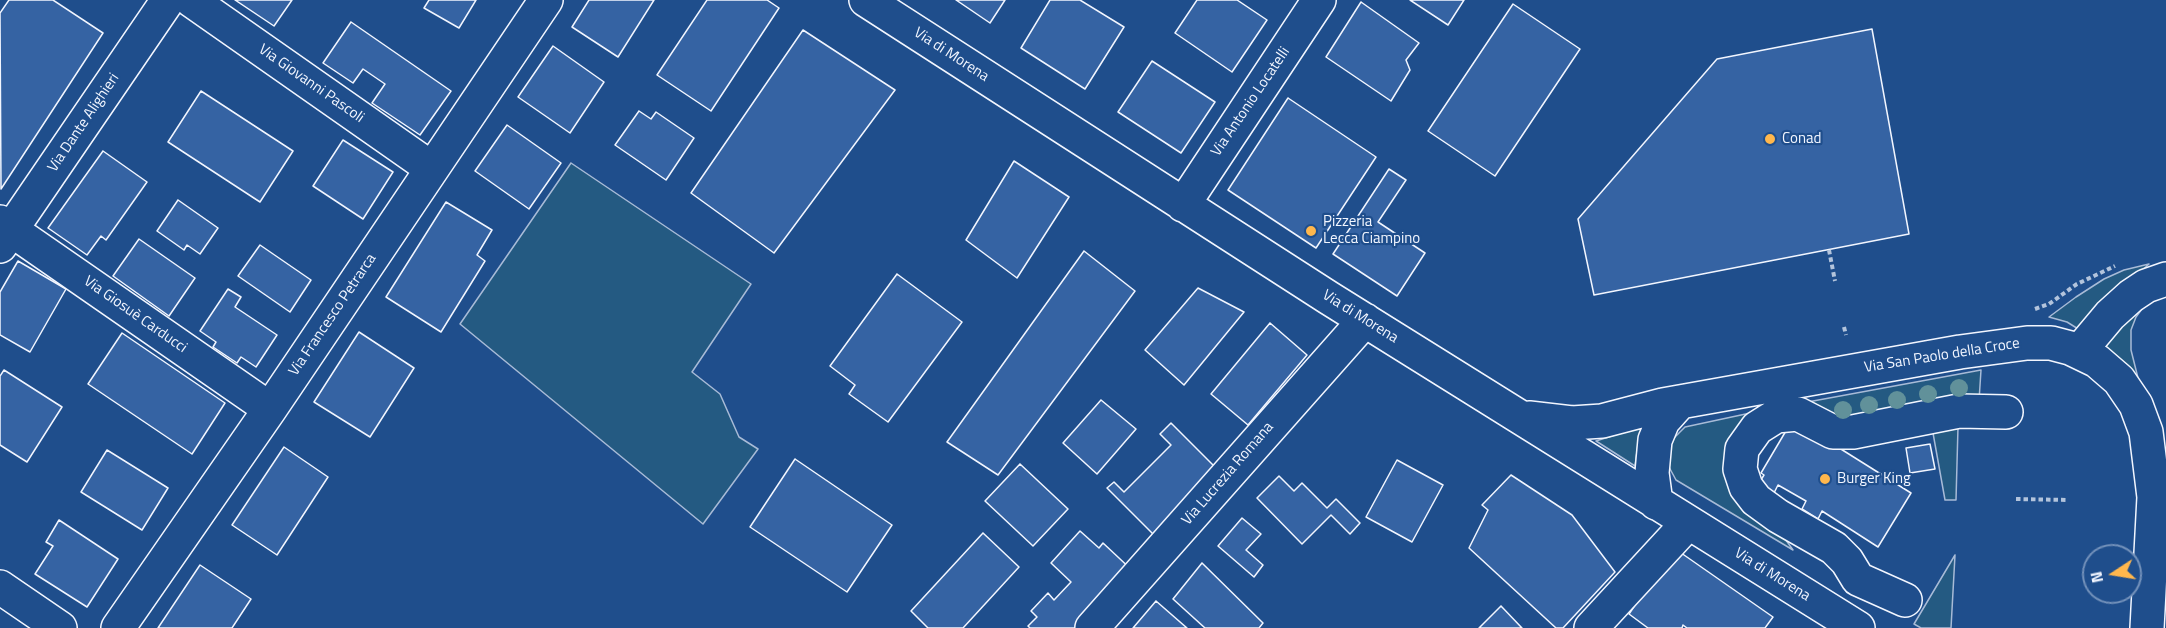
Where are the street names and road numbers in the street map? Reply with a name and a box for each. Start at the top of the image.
street label: Via di Morena [910,24,992,86]
street label: Via Giovanni Pascoli [255,41,367,127]
street label: Via Antonio Locatelli [1208,44,1294,160]
street label: Via Dante Alighieri [44,70,124,176]
street label: Via Francesco Petrarca [285,251,381,379]
street label: Via Giosuè Carducci [80,273,190,357]
street label: Via di Morena [1319,287,1401,347]
street label: Via San Paolo della Croce [1863,335,2021,377]
street label: Via Lucrezia Romana [1178,419,1278,529]
street label: Via di Morena [1731,545,1813,605]

